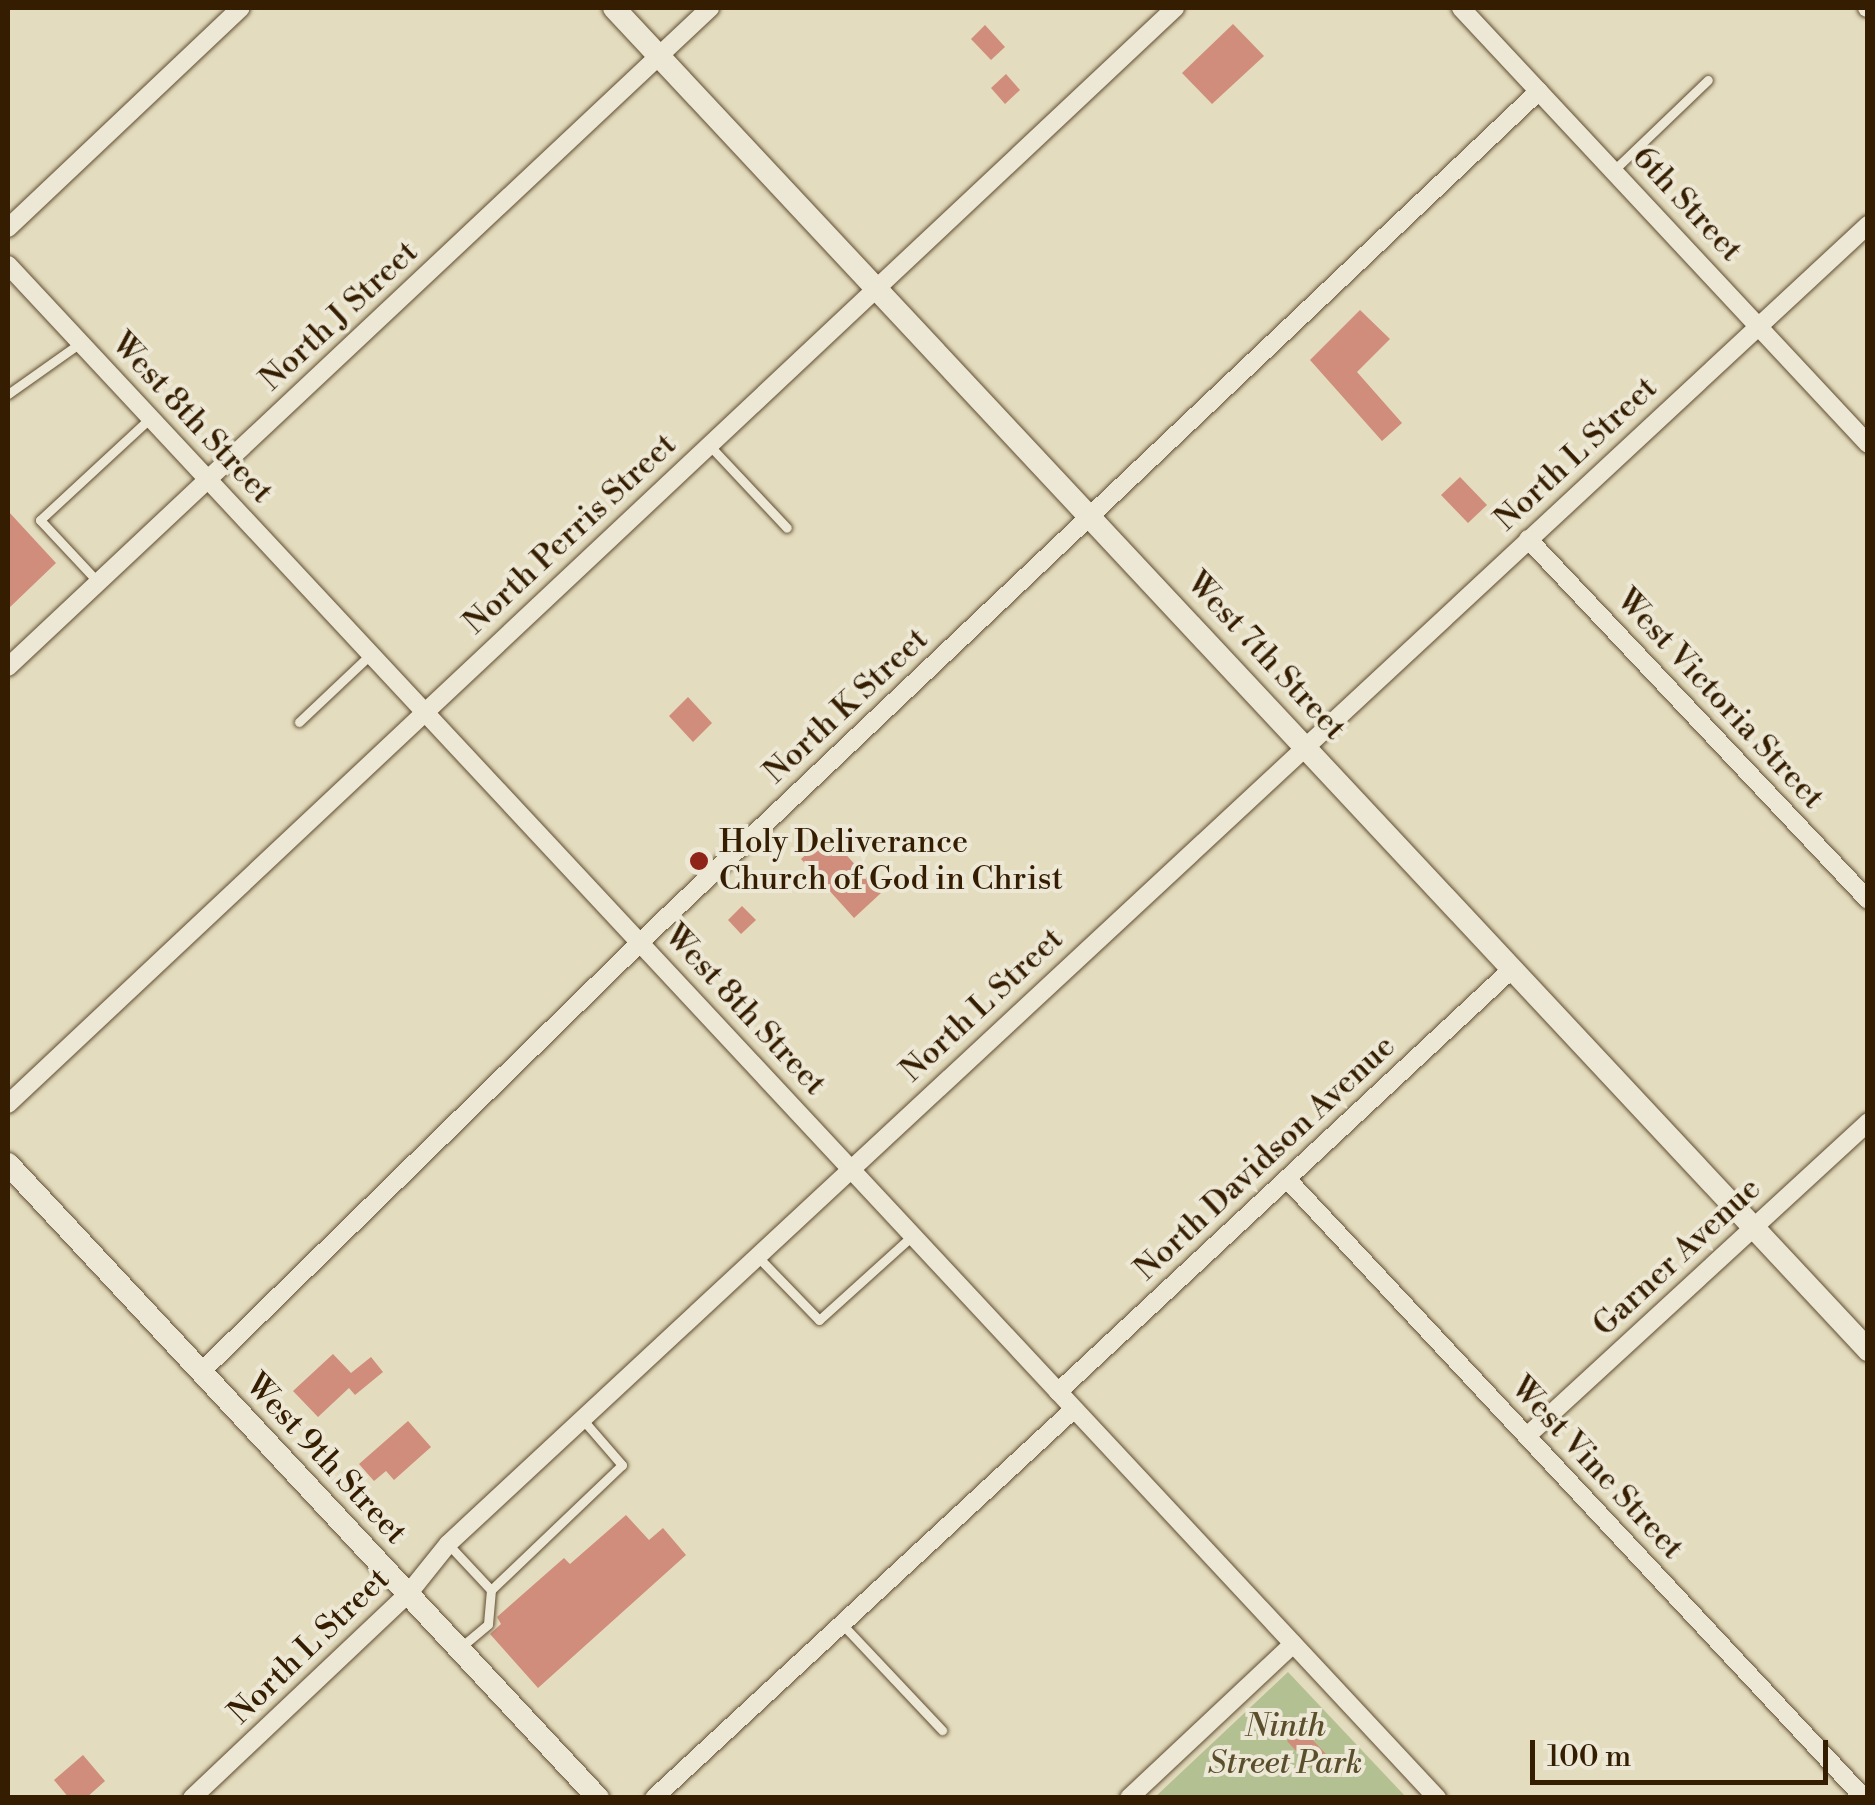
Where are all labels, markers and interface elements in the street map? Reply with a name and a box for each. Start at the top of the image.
street label: 6th Street [1624,138,1750,270]
street label: North J Street [252,233,426,399]
street label: West 8th Street [103,325,281,511]
street label: North L Street [1487,369,1665,539]
street label: North Perris Street [456,426,684,642]
street label: West 7th Street [1178,564,1354,748]
street label: West Victoria Street [1608,581,1832,817]
street label: North K Street [756,620,936,792]
place label: Holy Deliverance Church of God in Christ [719,824,1063,899]
marker: Holy Deliverance Church of God in Christ [688,850,710,872]
street label: West 8th Street [656,917,834,1103]
street label: North L Street [893,920,1071,1090]
street label: North Davidson Avenue [1127,1027,1403,1289]
street label: Garner Avenue [1585,1170,1769,1344]
street label: West 9th Street [237,1366,415,1552]
street label: West Vine Street [1503,1369,1691,1567]
street label: North L Street [221,1560,397,1732]
park label: Ninth Street Park [1208,1708,1362,1783]
scale bar [1535,1720,1832,1782]
text: 100 m [1547,1738,1631,1776]

